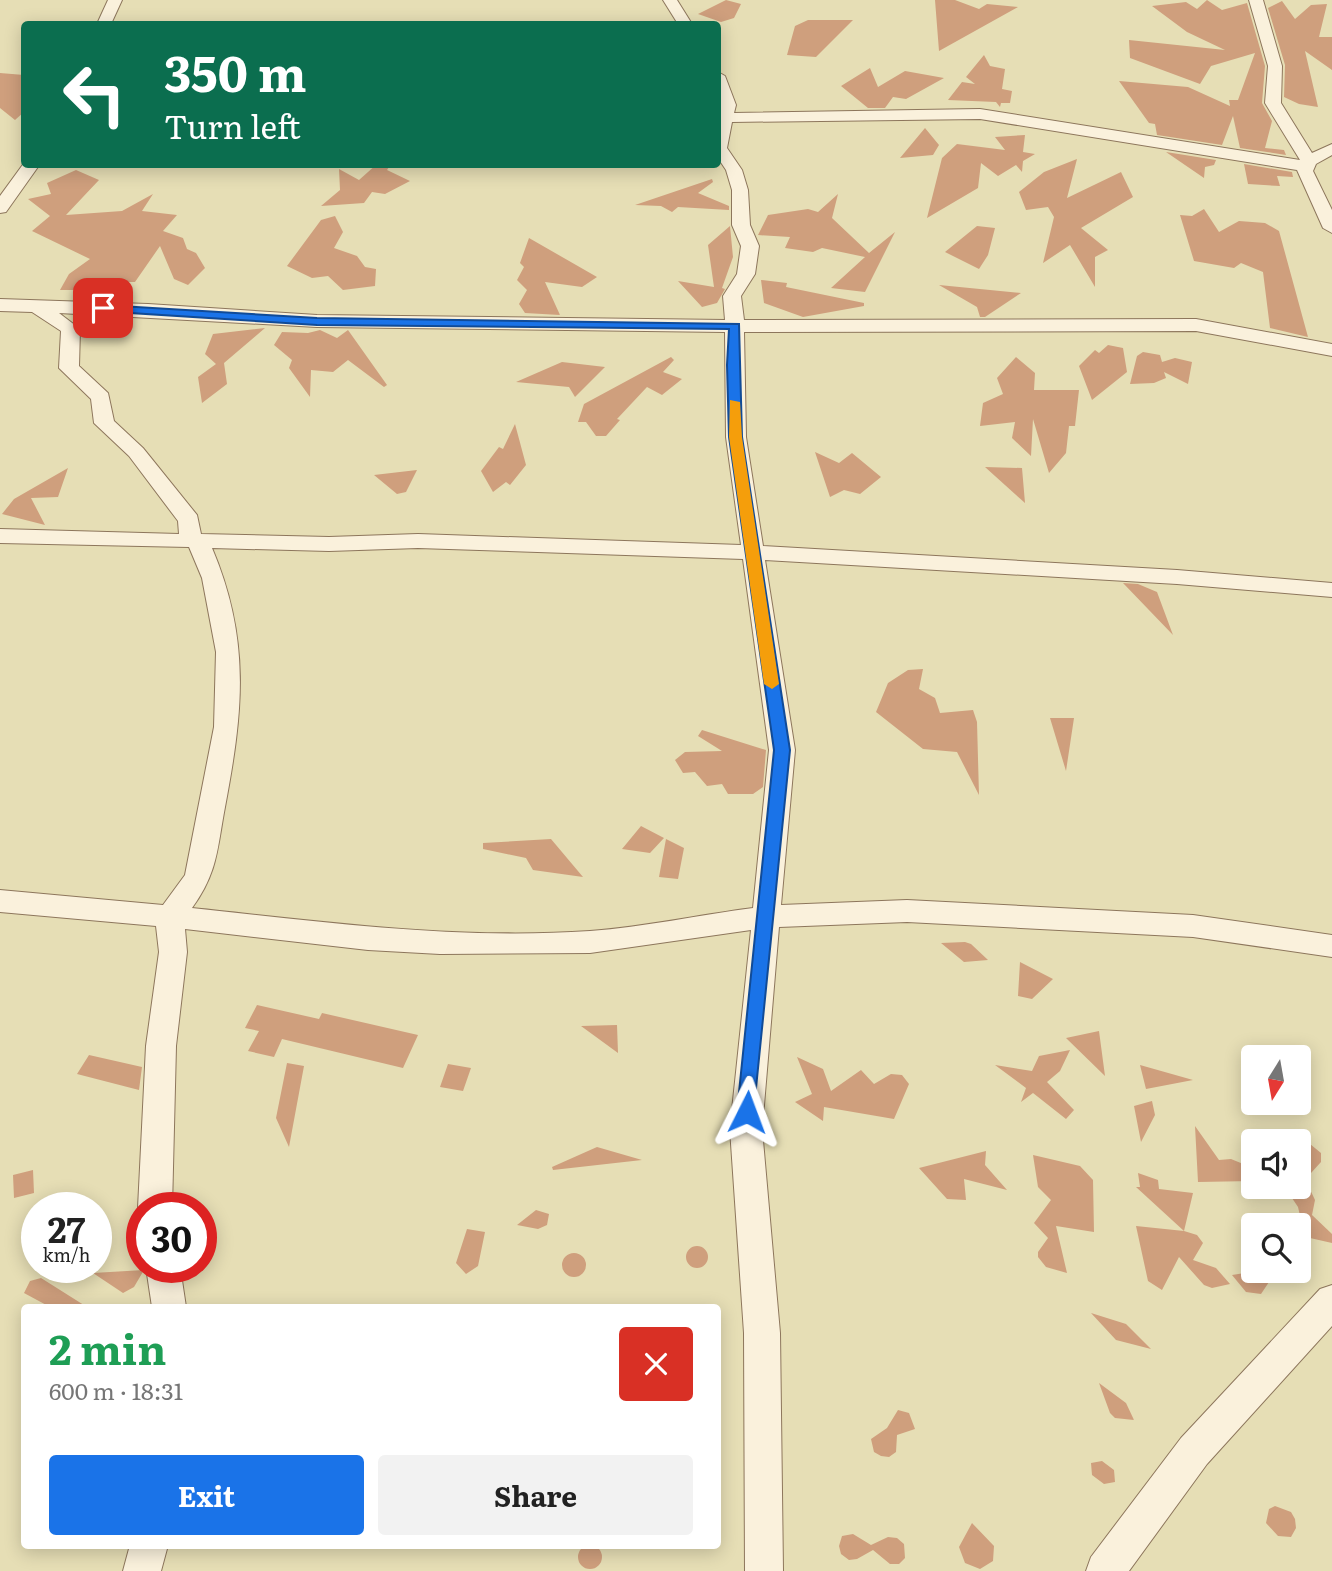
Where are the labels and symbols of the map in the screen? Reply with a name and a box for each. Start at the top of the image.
pin [73,278,133,338]
north arrow [1241,1045,1311,1115]
position arrow [710,1075,784,1149]
speed limit sign: 30 [126,1192,217,1283]

